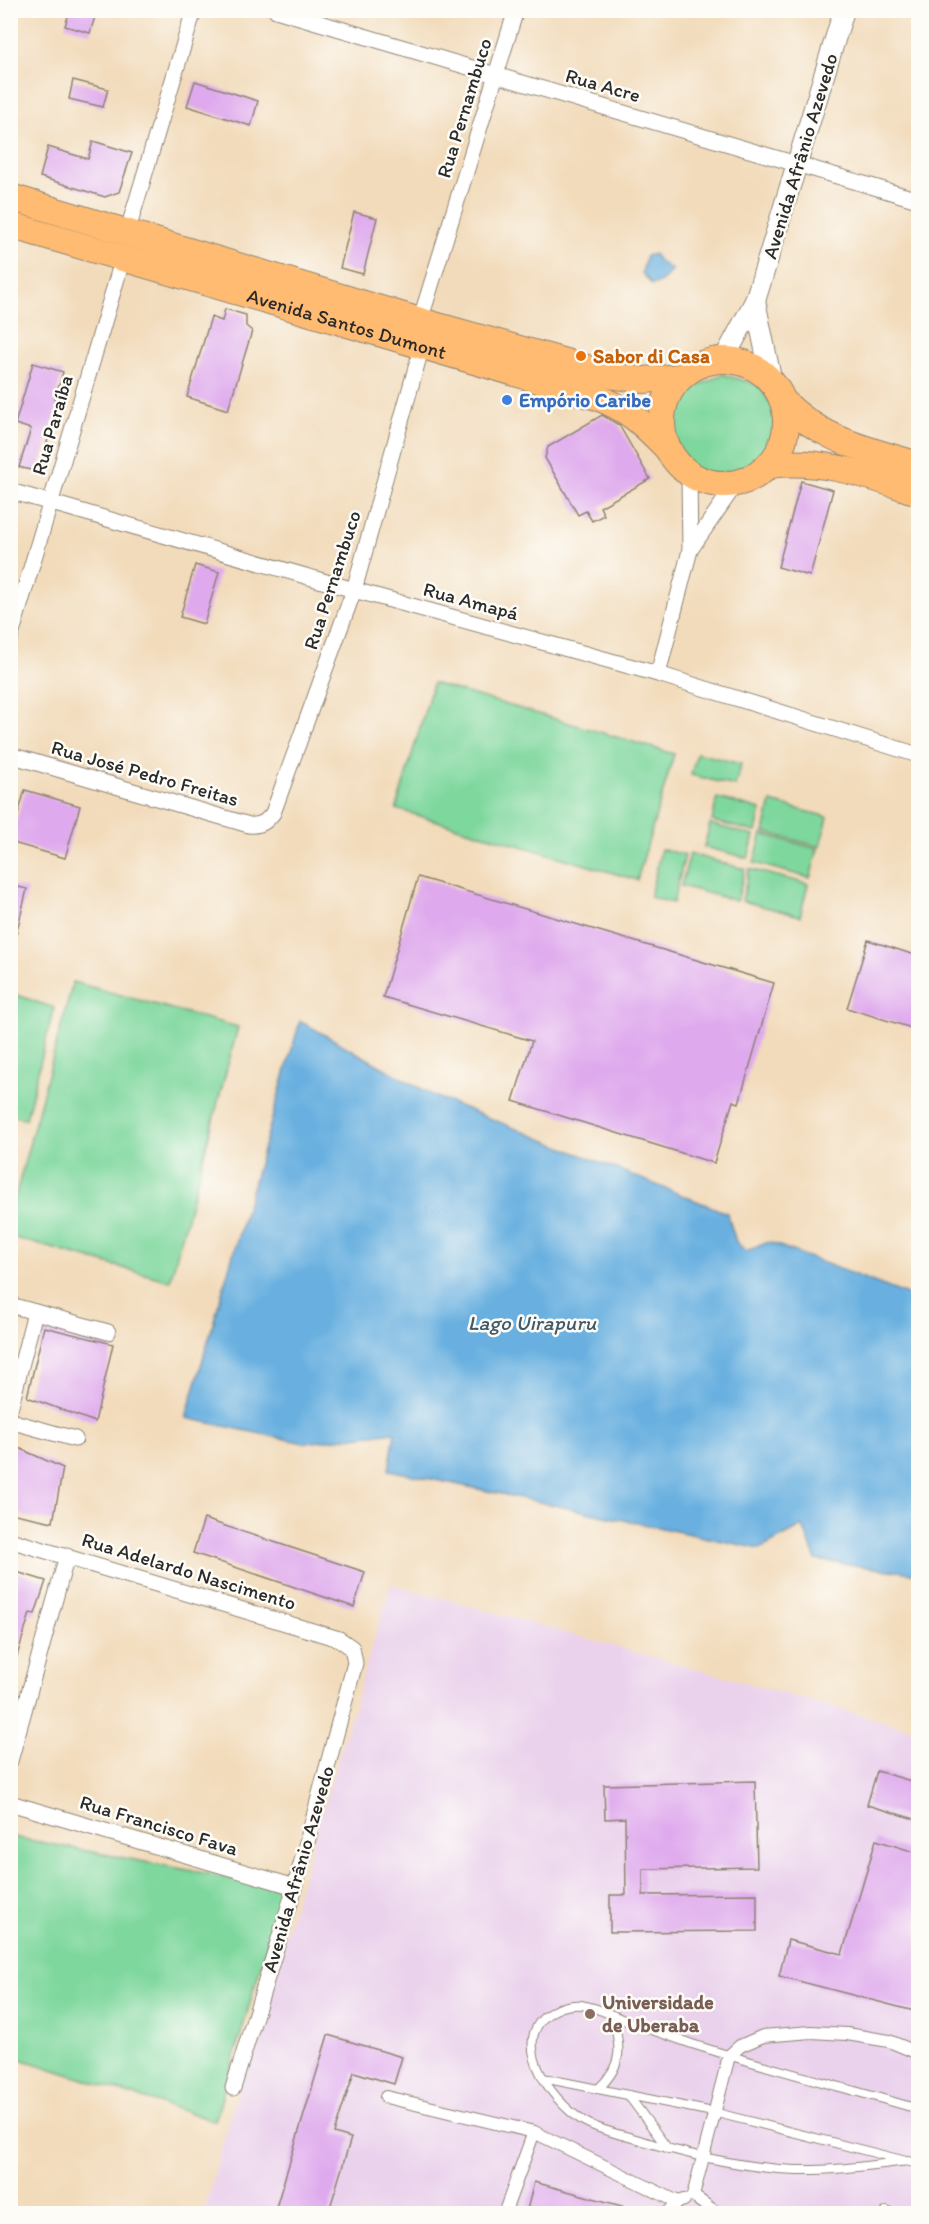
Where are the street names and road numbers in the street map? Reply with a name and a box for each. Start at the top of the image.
street label: Rua Pernambuco [431,35,497,181]
street label: Avenida Afrânio Azevedo [757,50,843,262]
street label: Rua Acre [563,63,643,107]
street label: Avenida Santos Dumont [244,283,449,364]
street label: Rua Paraíba [26,372,78,478]
street label: Rua Pernambuco [298,507,366,653]
street label: Rua Amapá [421,577,522,625]
street label: Rua José Pedro Freitas [49,735,241,811]
street label: Rua Adelardo Nascimento [79,1527,299,1615]
street label: Avenida Afrânio Azevedo [257,1763,339,1975]
street label: Rua Francisco Fava [77,1790,242,1861]

